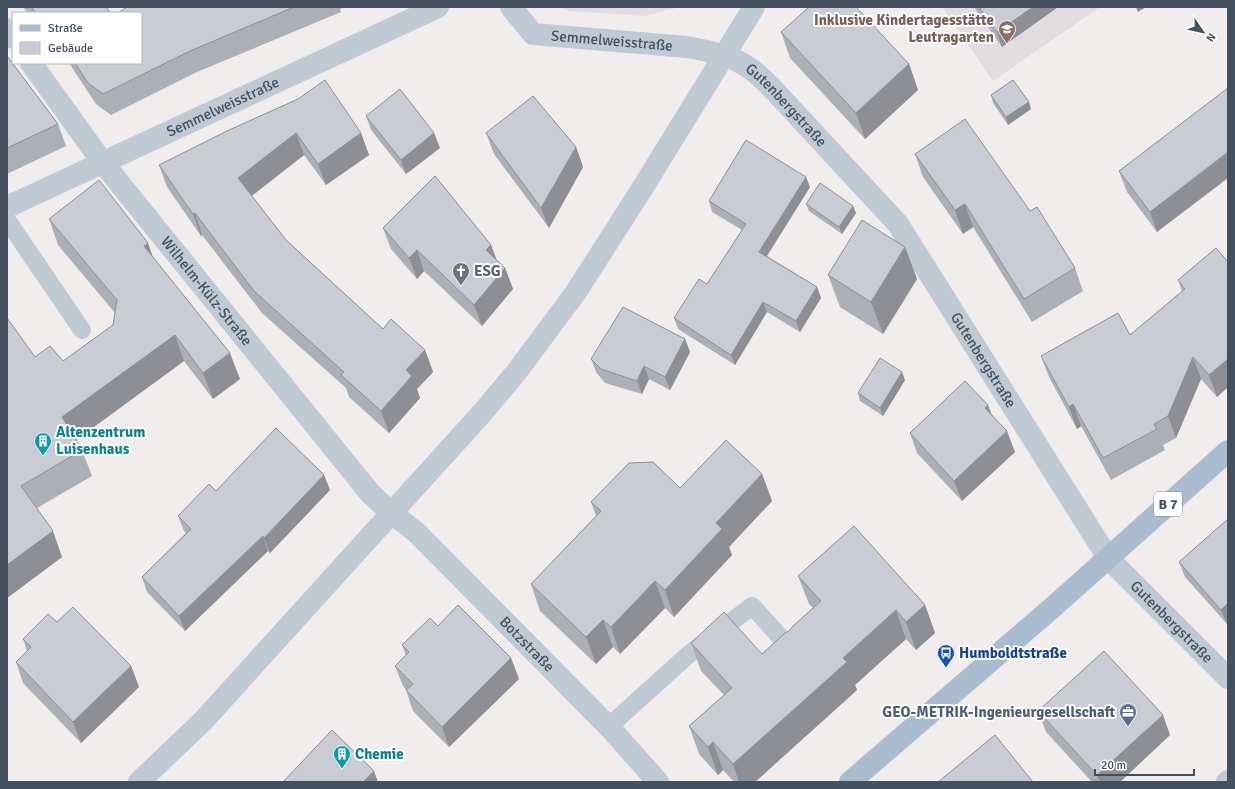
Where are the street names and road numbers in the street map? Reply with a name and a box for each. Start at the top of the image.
street label: Semmelweisstraße [550,27,674,55]
street label: Gutenbergstraße [742,59,831,150]
street label: Semmelweisstraße [164,73,282,141]
street label: Wilhelm-Külz-Straße [157,233,256,349]
street label: Gutenbergstraße [947,309,1020,411]
road number: B 7 [1154,492,1182,516]
street label: Gutenbergstraße [1127,577,1217,667]
street label: Botzstraße [496,613,558,676]

